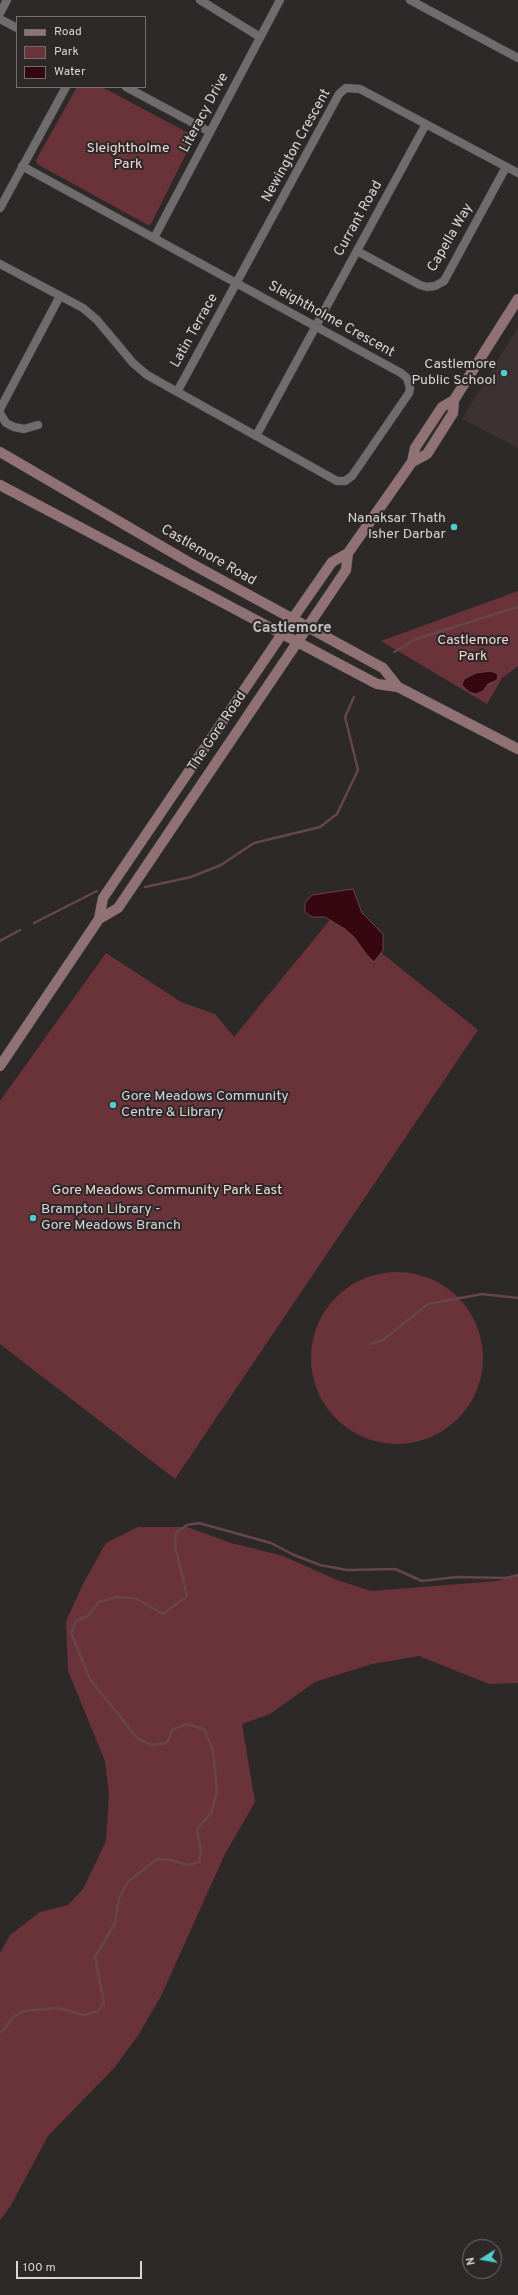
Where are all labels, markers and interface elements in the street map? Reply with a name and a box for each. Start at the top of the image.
legend [16,16,146,88]
text: Road [54,24,82,40]
text: Park [54,44,79,60]
text: Water [54,64,86,80]
street label: Literacy Drive [177,70,233,156]
street label: Newington Crescent [259,87,335,205]
park label: Sleightholme Park [87,141,169,174]
street label: Currant Road [331,178,387,260]
street label: Capella Way [425,201,477,275]
street label: Sleightholme Crescent [265,278,397,362]
street label: Latin Terrace [168,291,222,371]
place label: Castlemore Public School [411,357,496,390]
marker: Castlemore Public School [499,368,509,378]
place label: Nanaksar Thath Isher Darbar [348,511,446,544]
street label: Castlemore Road [157,522,259,590]
marker: Nanaksar Thath Isher Darbar [449,522,459,532]
district label: Castlemore [252,620,332,638]
park label: Castlemore Park [437,633,509,666]
street label: The Gore Road [185,689,251,775]
place label: Gore Meadows Community Centre & Library [121,1089,289,1122]
marker: Gore Meadows Community Centre & Library [108,1100,118,1110]
park label: Gore Meadows Community Park East [52,1183,282,1199]
place label: Brampton Library - Gore Meadows Branch [41,1202,181,1234]
marker: Brampton Library - Gore Meadows Branch [28,1213,38,1223]
north arrow [462,2239,502,2279]
scale bar [18,2253,144,2279]
text: N [464,2256,479,2266]
text: 100 m [23,2260,56,2276]

